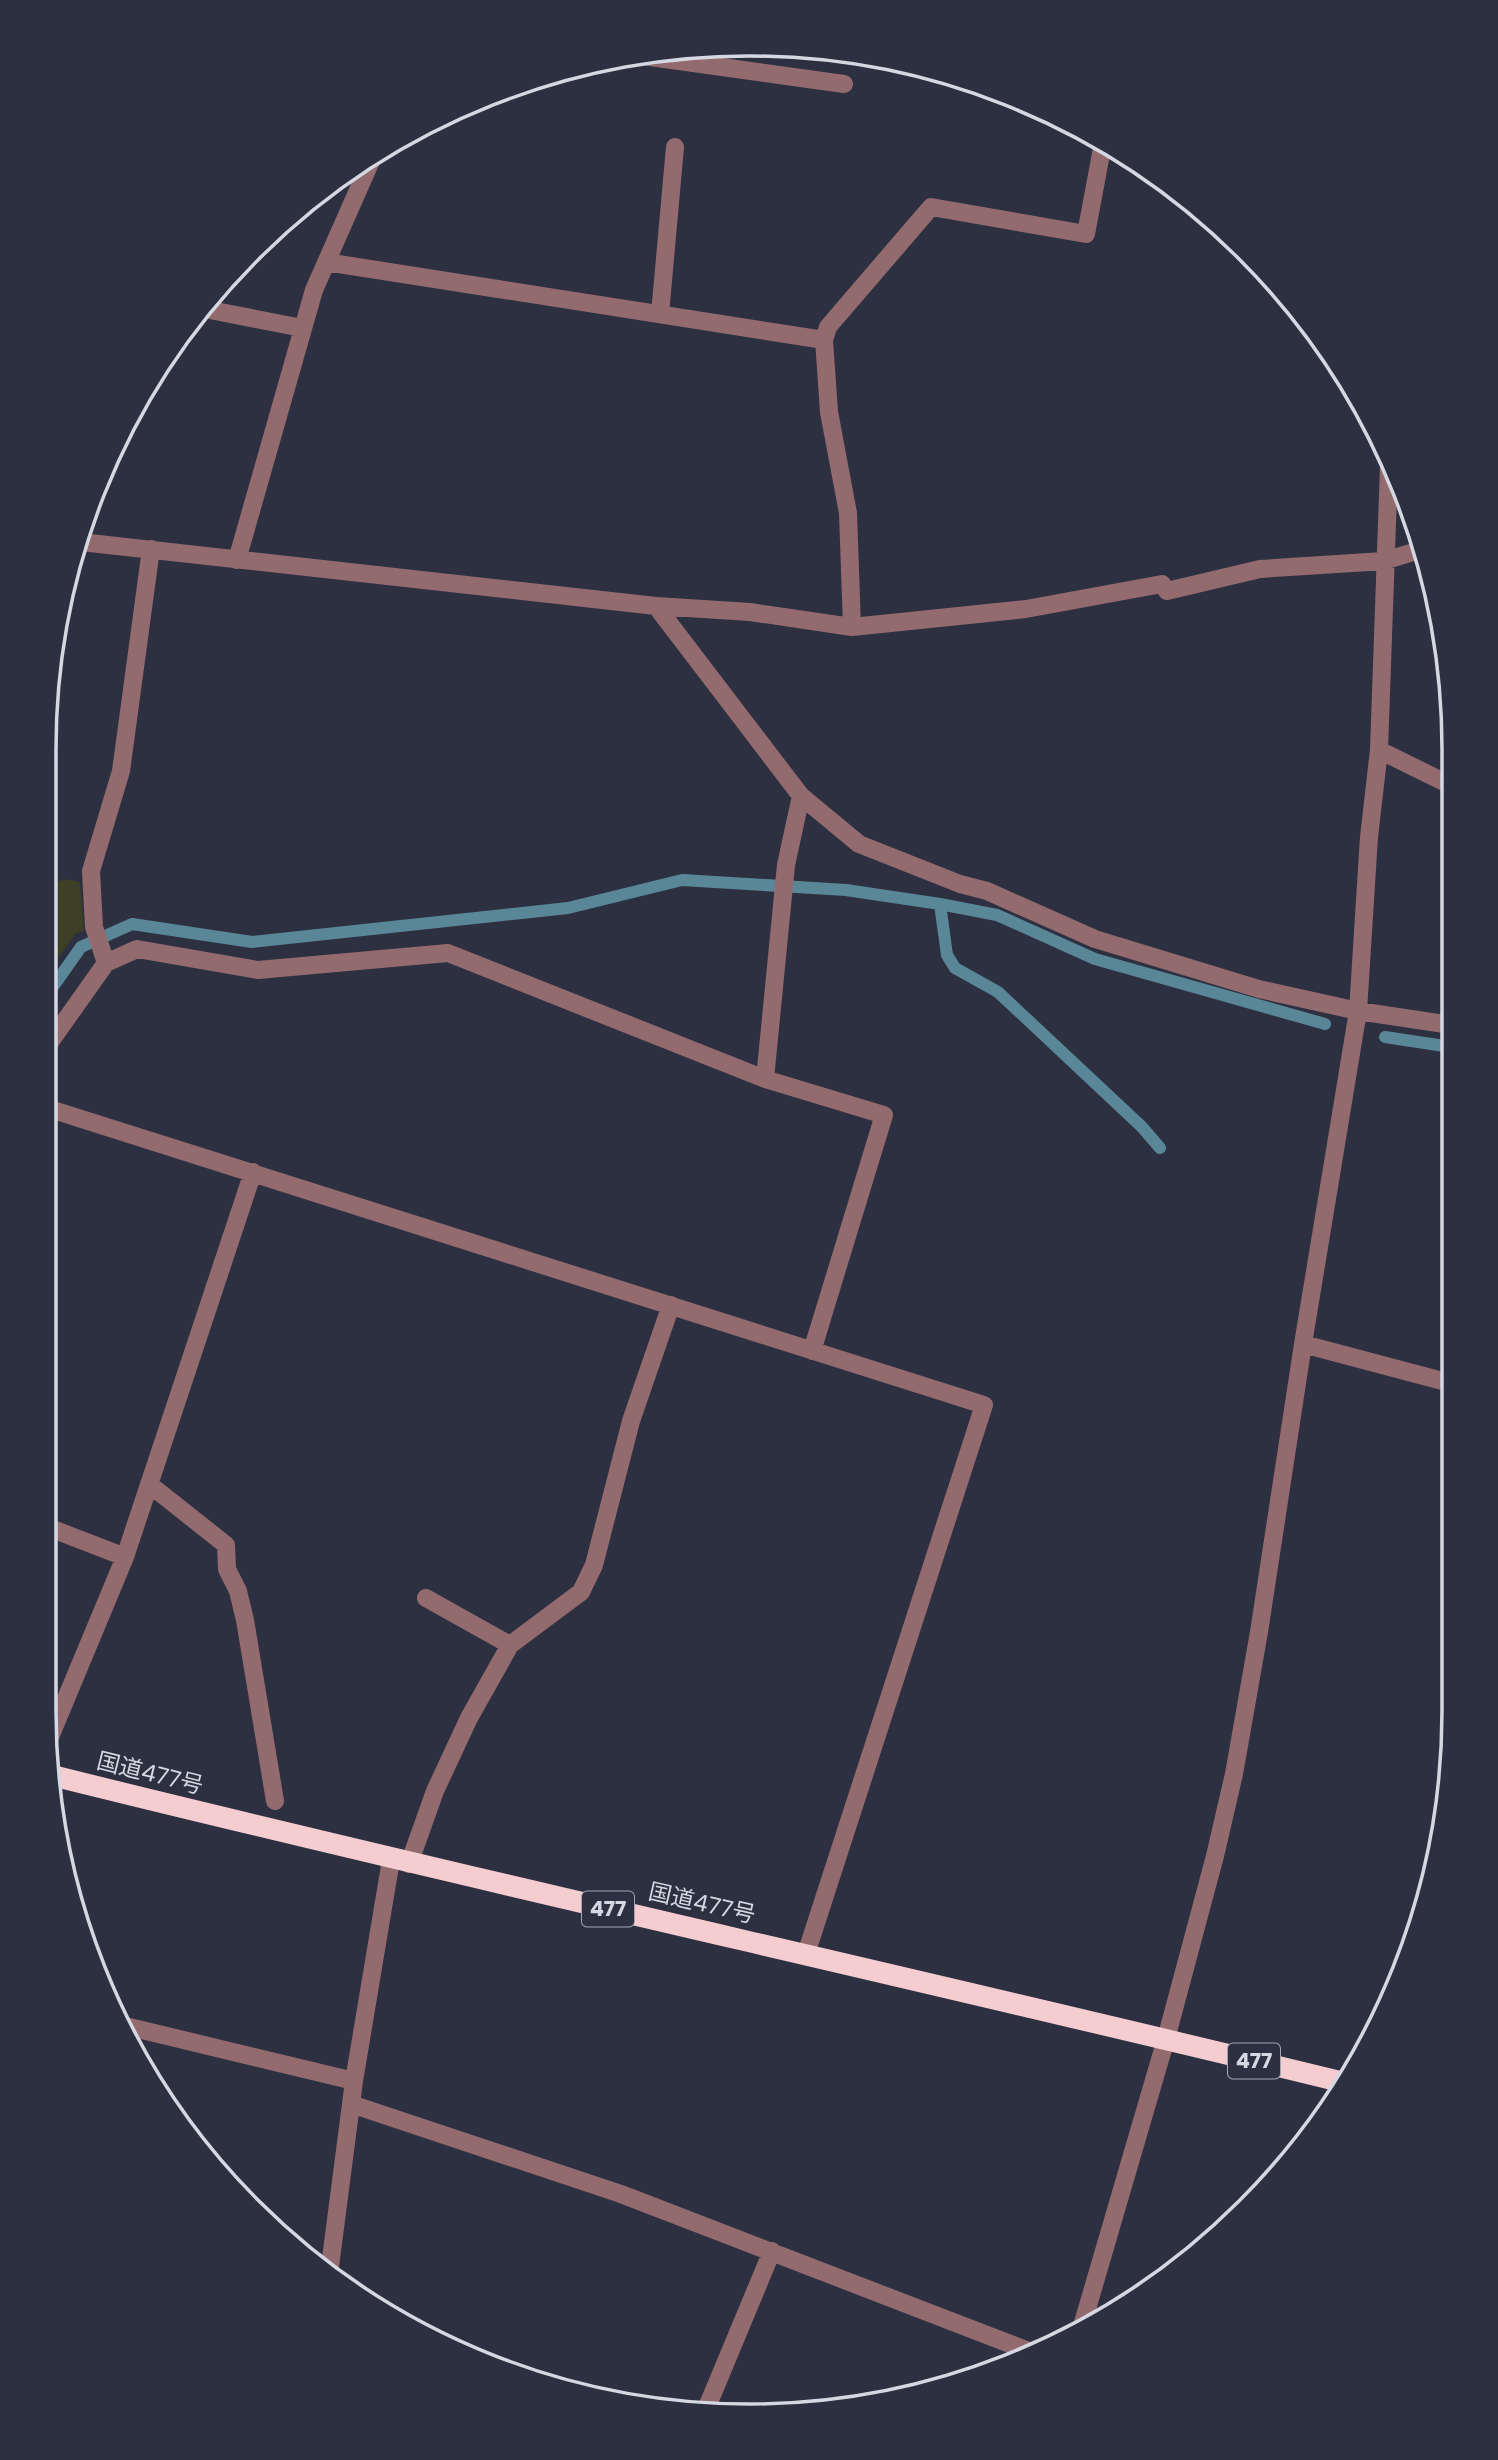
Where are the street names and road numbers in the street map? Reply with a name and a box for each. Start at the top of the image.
street label: 国道477号 [93,1744,207,1802]
street label: 国道477号 [645,1875,759,1931]
road number: 477 [582,1892,634,1926]
road number: 477 [1228,2044,1280,2078]

